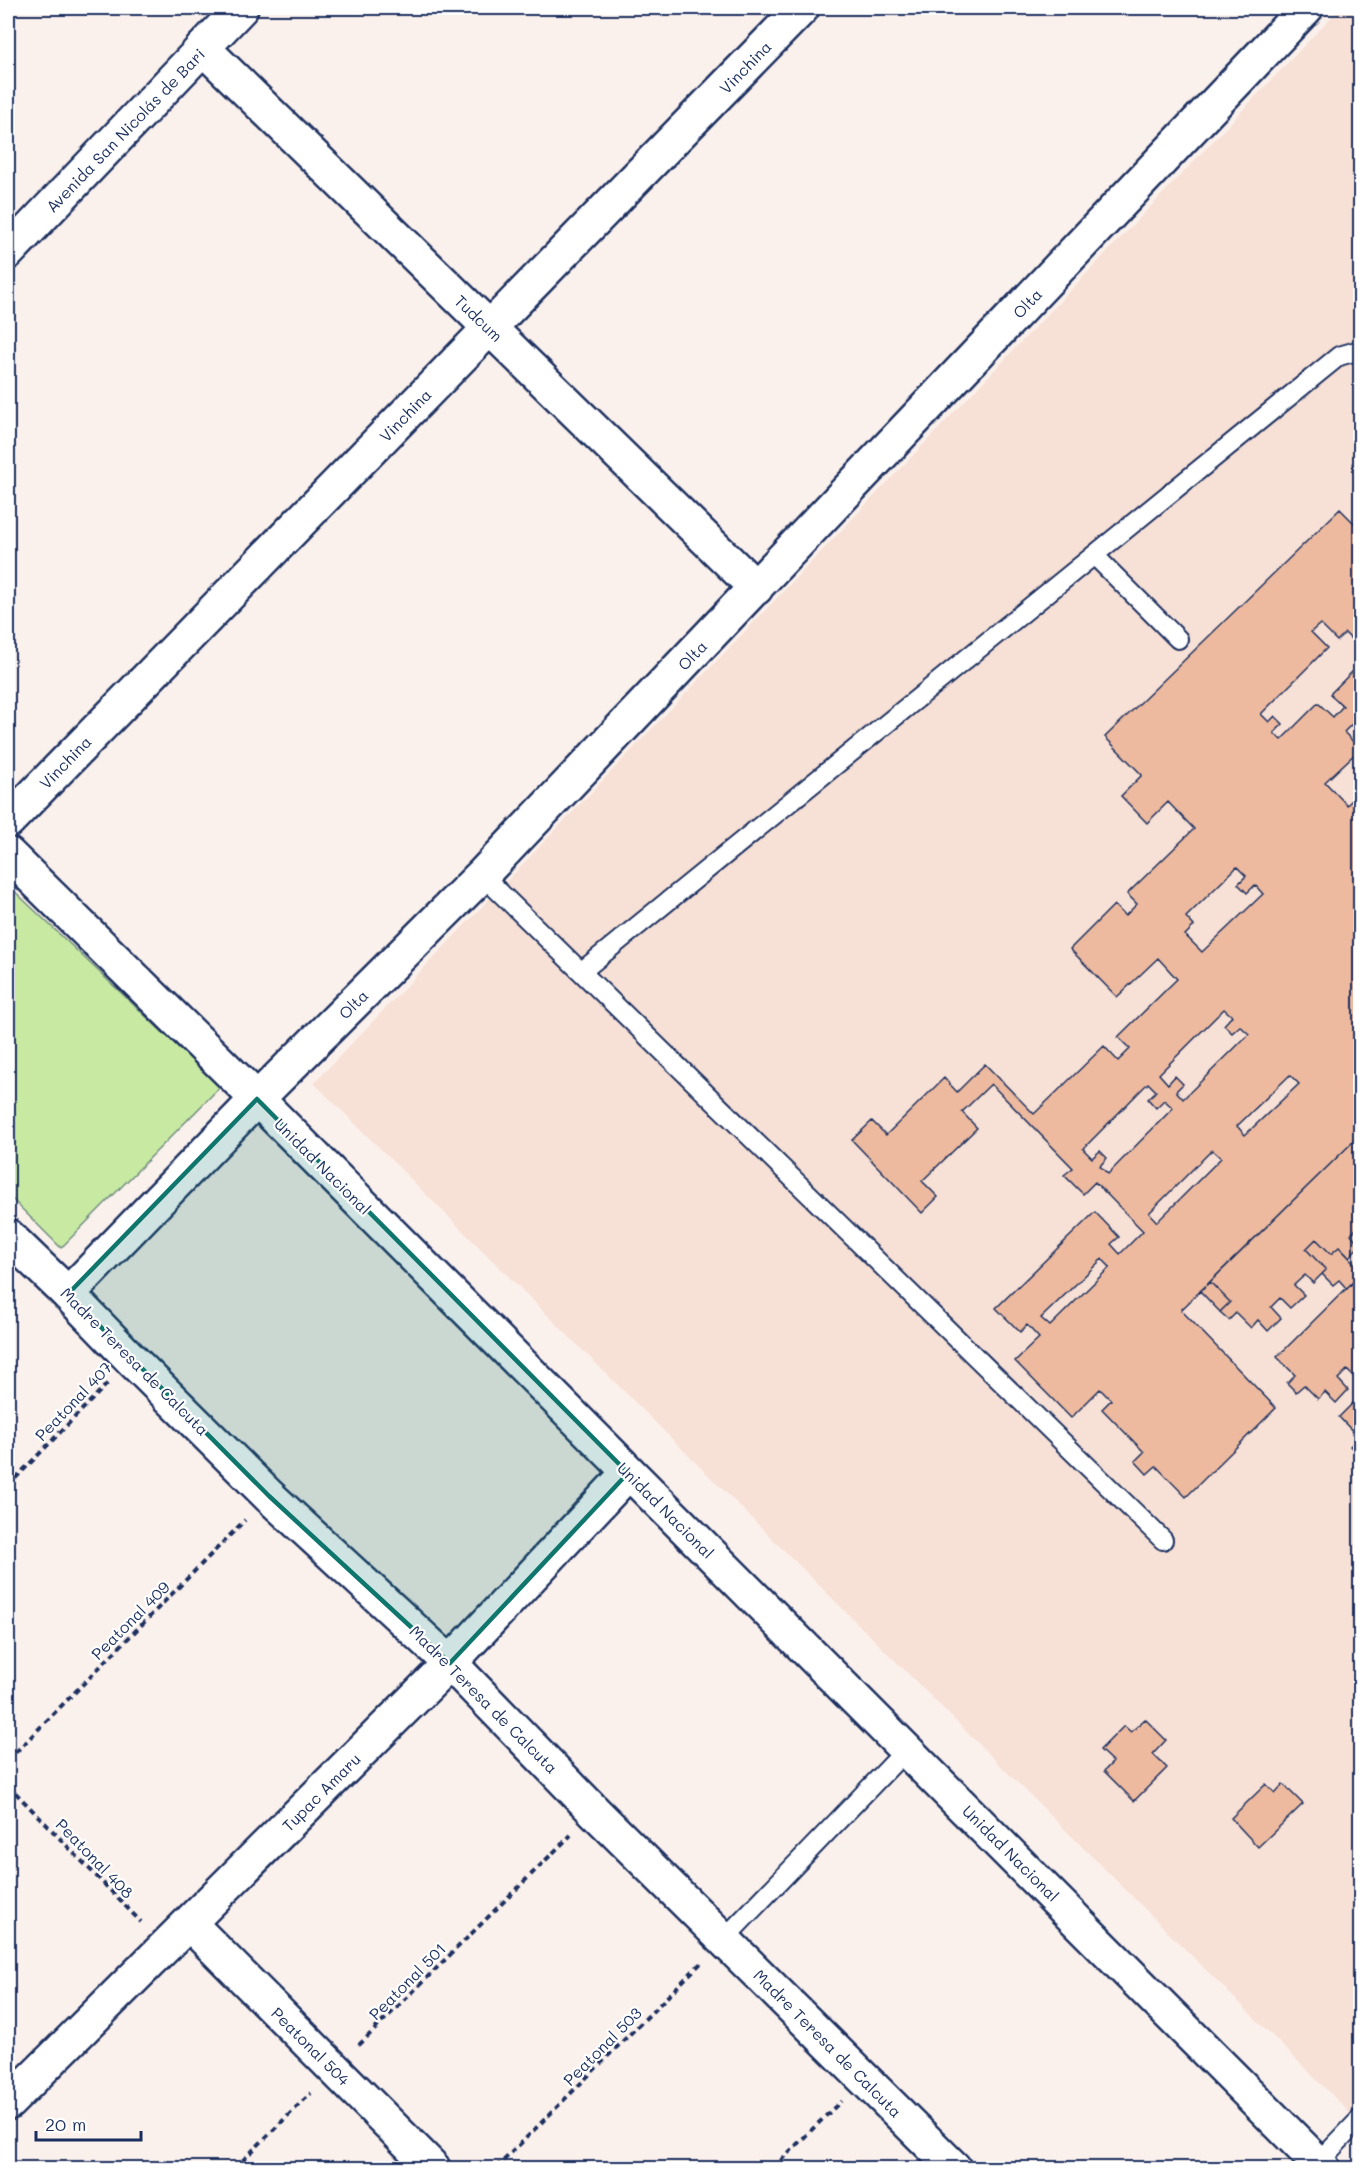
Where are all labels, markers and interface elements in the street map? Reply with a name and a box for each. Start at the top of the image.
street label: Vinchina [714,36,776,98]
street label: Avenida San Nicolás de Bari [41,43,209,217]
street label: Olta [1008,283,1046,322]
street label: Tudcum [451,290,507,346]
street label: Vinchina [374,384,436,446]
street label: Olta [673,636,711,674]
street label: Vinchina [34,731,96,793]
street label: Olta [334,985,372,1023]
street label: Unidad Nacional [270,1113,376,1219]
street label: Madre Teresa de Calcuta [56,1282,214,1440]
street label: Peatonal 407 [30,1357,116,1445]
street label: Unidad Nacional [613,1457,719,1563]
street label: Peatonal 409 [86,1576,174,1664]
street label: Madre Teresa de Calcuta [405,1620,563,1778]
street label: Tupac Amaru [277,1748,365,1836]
street label: Unidad Nacional [958,1800,1064,1906]
street label: Peatonal 408 [52,1814,139,1903]
street label: Peatonal 501 [364,1938,450,2024]
street label: Madre Teresa de Calcuta [749,1964,907,2122]
street label: Peatonal 504 [267,2002,355,2090]
street label: Peatonal 503 [558,2002,646,2090]
scale bar [36,2104,141,2142]
text: 20 m [45,2112,86,2136]

